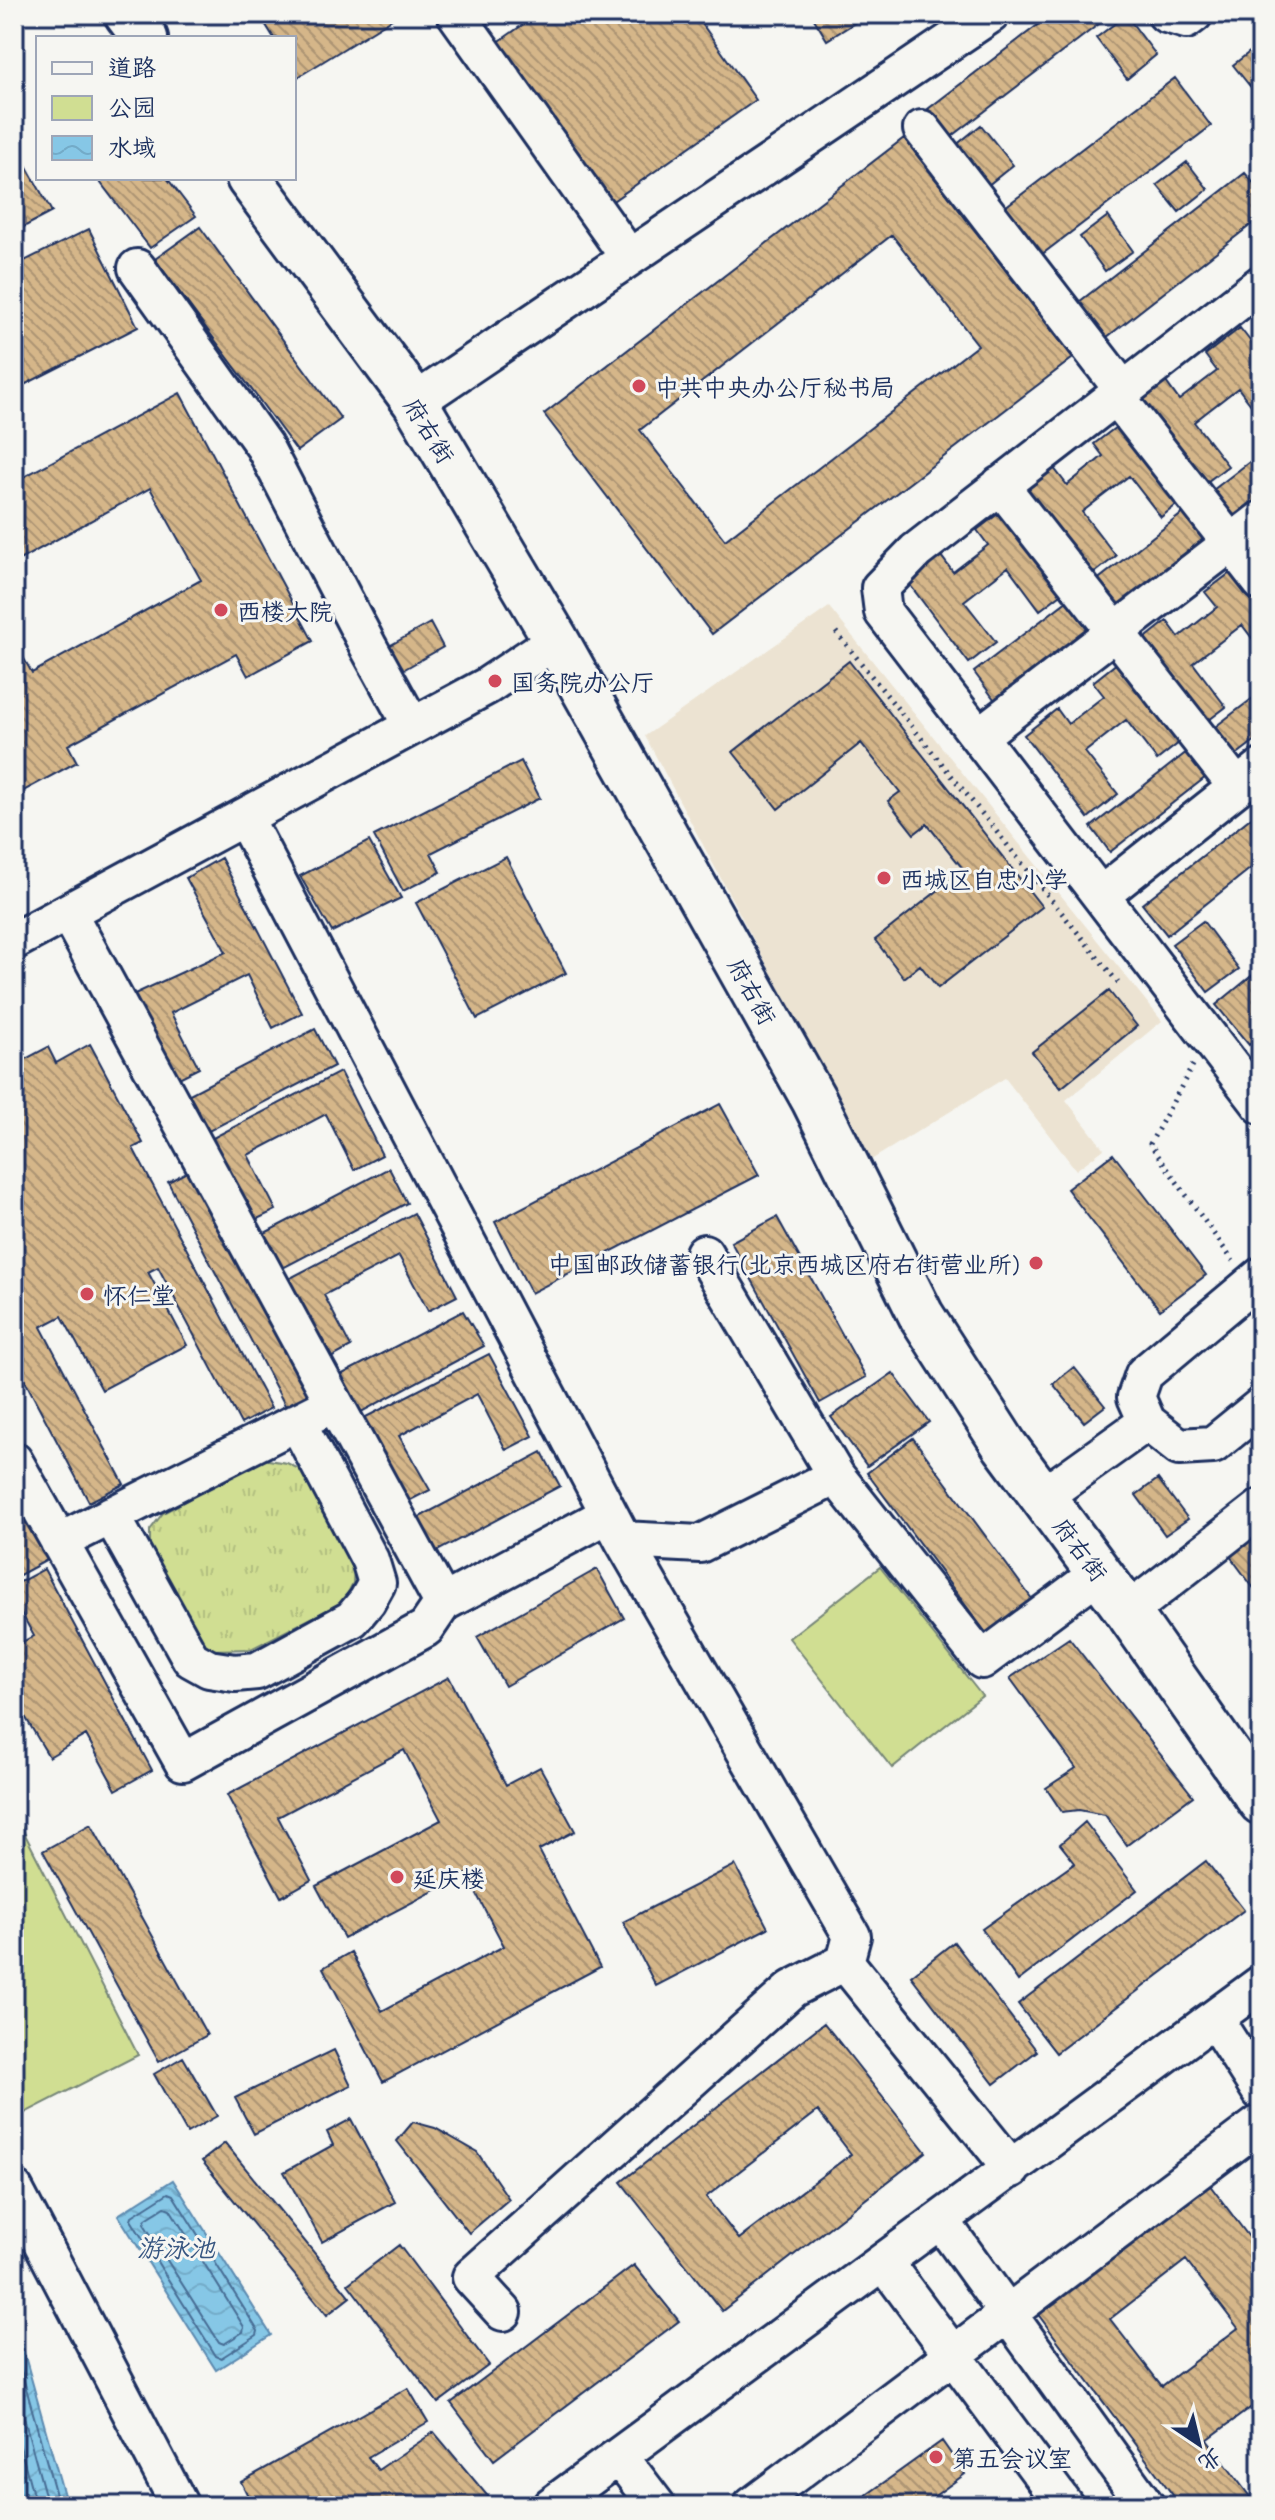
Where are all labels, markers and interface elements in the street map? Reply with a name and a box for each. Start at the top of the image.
legend [36,36,296,180]
text: 道路 [108,51,156,82]
text: 公园 [108,91,156,122]
text: 水域 [108,131,156,162]
place label: 中共中央办公厅秘书局 [655,371,895,402]
marker: 中共中央办公厅秘书局 [630,377,648,395]
street label: 府右街 [398,391,462,469]
place label: 西楼大院 [237,595,333,626]
marker: 西楼大院 [212,601,230,619]
place label: 国务院办公厅 [511,666,655,697]
marker: 国务院办公厅 [486,672,504,690]
place label: 西城区自忠小学 [900,863,1068,894]
marker: 西城区自忠小学 [875,869,893,887]
street label: 府右街 [722,952,784,1030]
place label: 中国邮政储蓄银行(北京西城区府右街营业所) [548,1248,1020,1279]
marker: 中国邮政储蓄银行(北京西城区府右街营业所) [1027,1254,1045,1272]
place label: 怀仁堂 [103,1279,175,1310]
marker: 怀仁堂 [78,1285,96,1303]
street label: 府右街 [1047,1511,1115,1587]
place label: 延庆楼 [413,1862,485,1893]
marker: 延庆楼 [388,1868,406,1886]
water label: 游泳池 [137,2230,216,2264]
north arrow [1159,2404,1239,2484]
place label: 第五会议室 [952,2442,1072,2473]
text: 北 [1193,2443,1228,2479]
marker: 第五会议室 [927,2448,945,2466]

